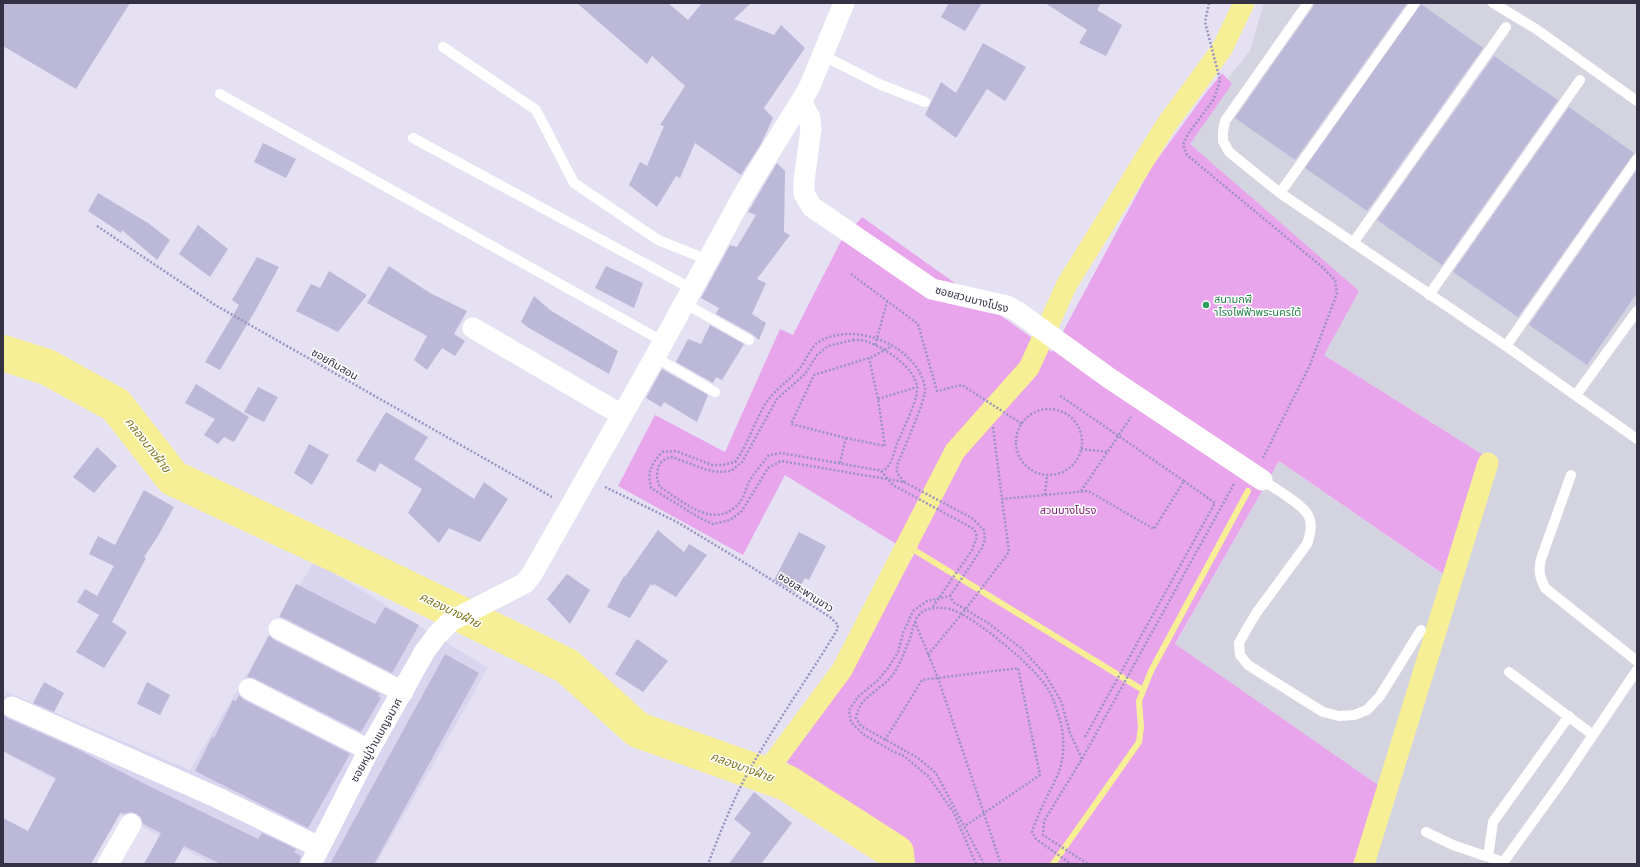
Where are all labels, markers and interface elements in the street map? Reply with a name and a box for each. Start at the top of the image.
street label: ซอยสวนบางโปรง [933,282,1010,317]
place label: สนามกฬี าโรงไฟฟ้าพระนครใต้ [1214,292,1301,320]
marker: สนามกฬี าโรงไฟฟ้าพระนครใต้ [1201,300,1211,310]
street label: ซอยทิมสอน [309,345,361,384]
water label: คลองบางฝ้าย [121,414,175,477]
park label: สวนบางโปรง [1040,503,1096,518]
street label: ซอยสะพานขาว [775,569,837,616]
water label: คลองบางฝ้าย [416,588,484,633]
street label: ซอยหมู่บ้านเบญจมาศ [347,696,406,785]
water label: คลองบางฝ้าย [708,748,777,787]

